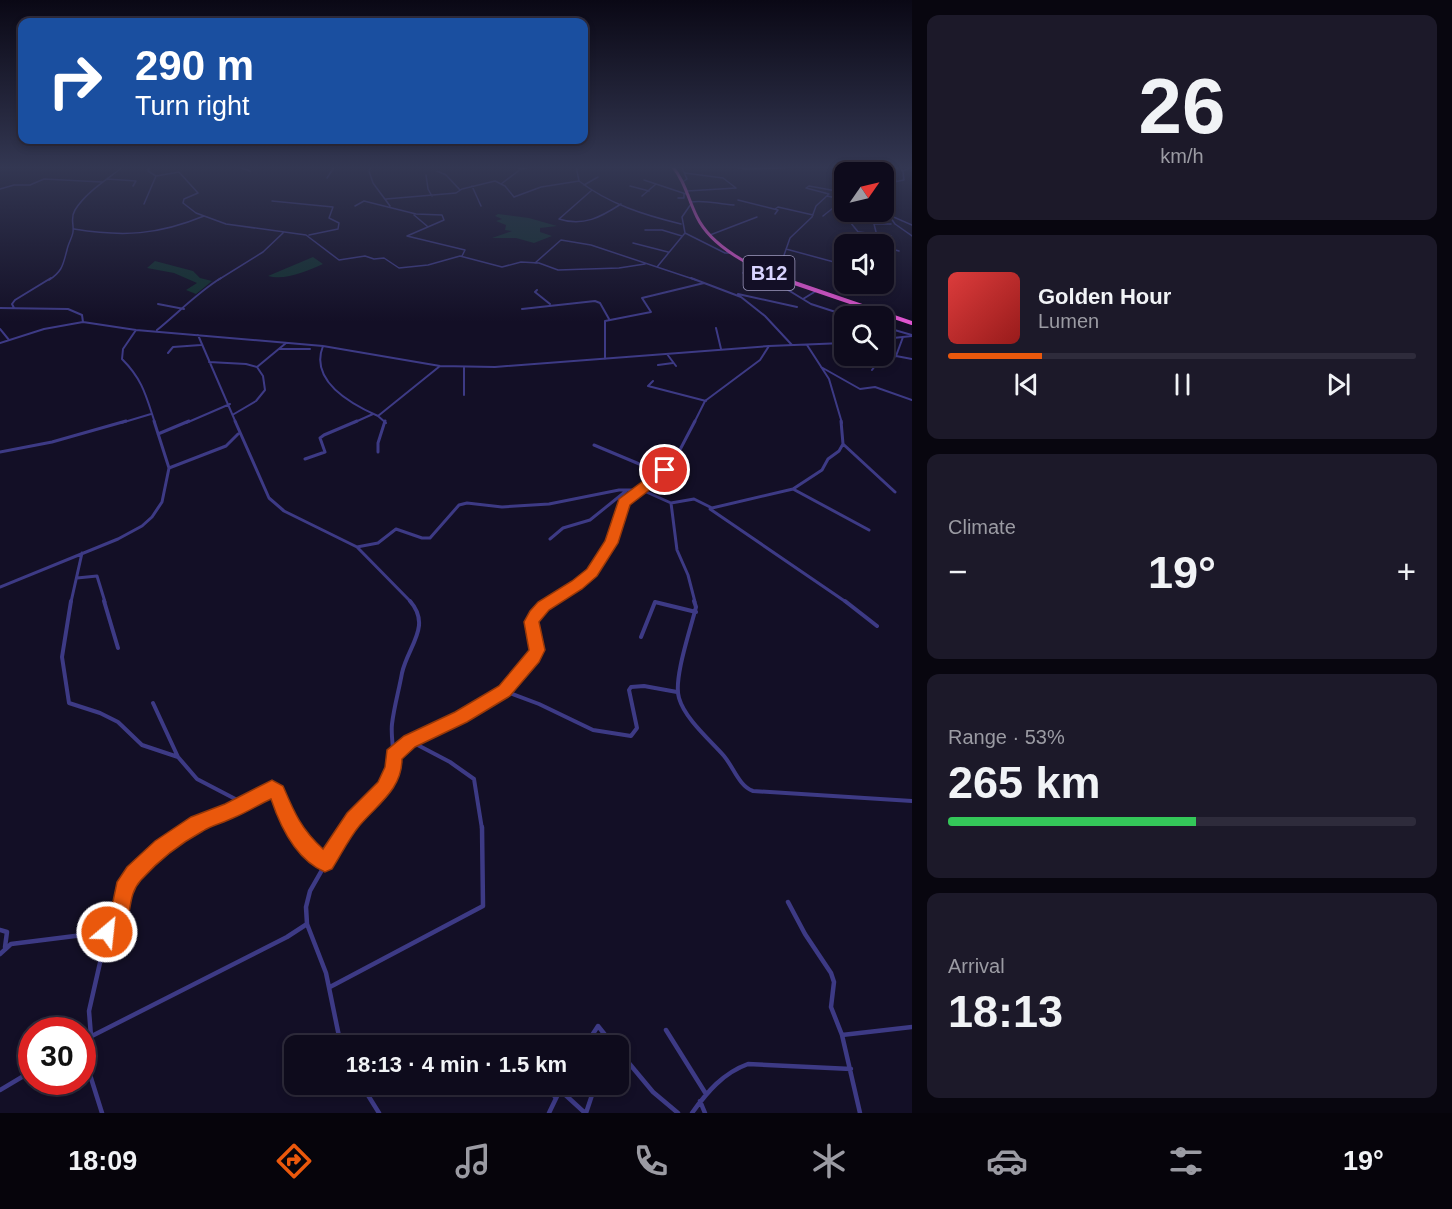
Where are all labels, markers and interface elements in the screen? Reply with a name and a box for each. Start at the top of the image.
icon: right [36,42,114,120]
text: 290 m [135,42,254,89]
text: 26 [1139,62,1225,150]
text: Turn right [135,91,250,121]
text: km/h [1160,145,1204,167]
north arrow [834,162,894,222]
map controls [834,162,894,366]
button: sound [834,234,894,294]
road number: B12 [744,256,794,290]
text: Golden Hour [1038,284,1171,309]
button: search [834,306,894,366]
text: Lumen [1038,310,1099,332]
icon: previous [1010,368,1043,401]
icon: pause [1166,368,1199,401]
icon: next [1322,368,1355,401]
pin [639,444,690,495]
icon: arrive [648,453,681,486]
text: Climate [948,516,1016,538]
text: 19° [1148,547,1216,598]
text: − [948,553,967,590]
text: + [1397,553,1416,590]
text: Range · 53% [948,726,1065,748]
text: 265 km [948,757,1101,808]
position arrow [75,900,139,964]
text: Arrival [948,955,1005,977]
text: 18:13 [948,986,1063,1037]
speed limit sign: 30 [18,1017,96,1095]
text: 18:13 · 4 min · 1.5 km [346,1052,567,1077]
icon: directions [273,1140,315,1182]
icon: music [452,1140,494,1182]
icon: phone [630,1140,672,1182]
icon: climate [808,1140,850,1182]
icon: car [986,1140,1028,1182]
icon: filters [1165,1140,1207,1182]
text: 18:09 [68,1146,137,1176]
text: 19° [1343,1146,1384,1176]

